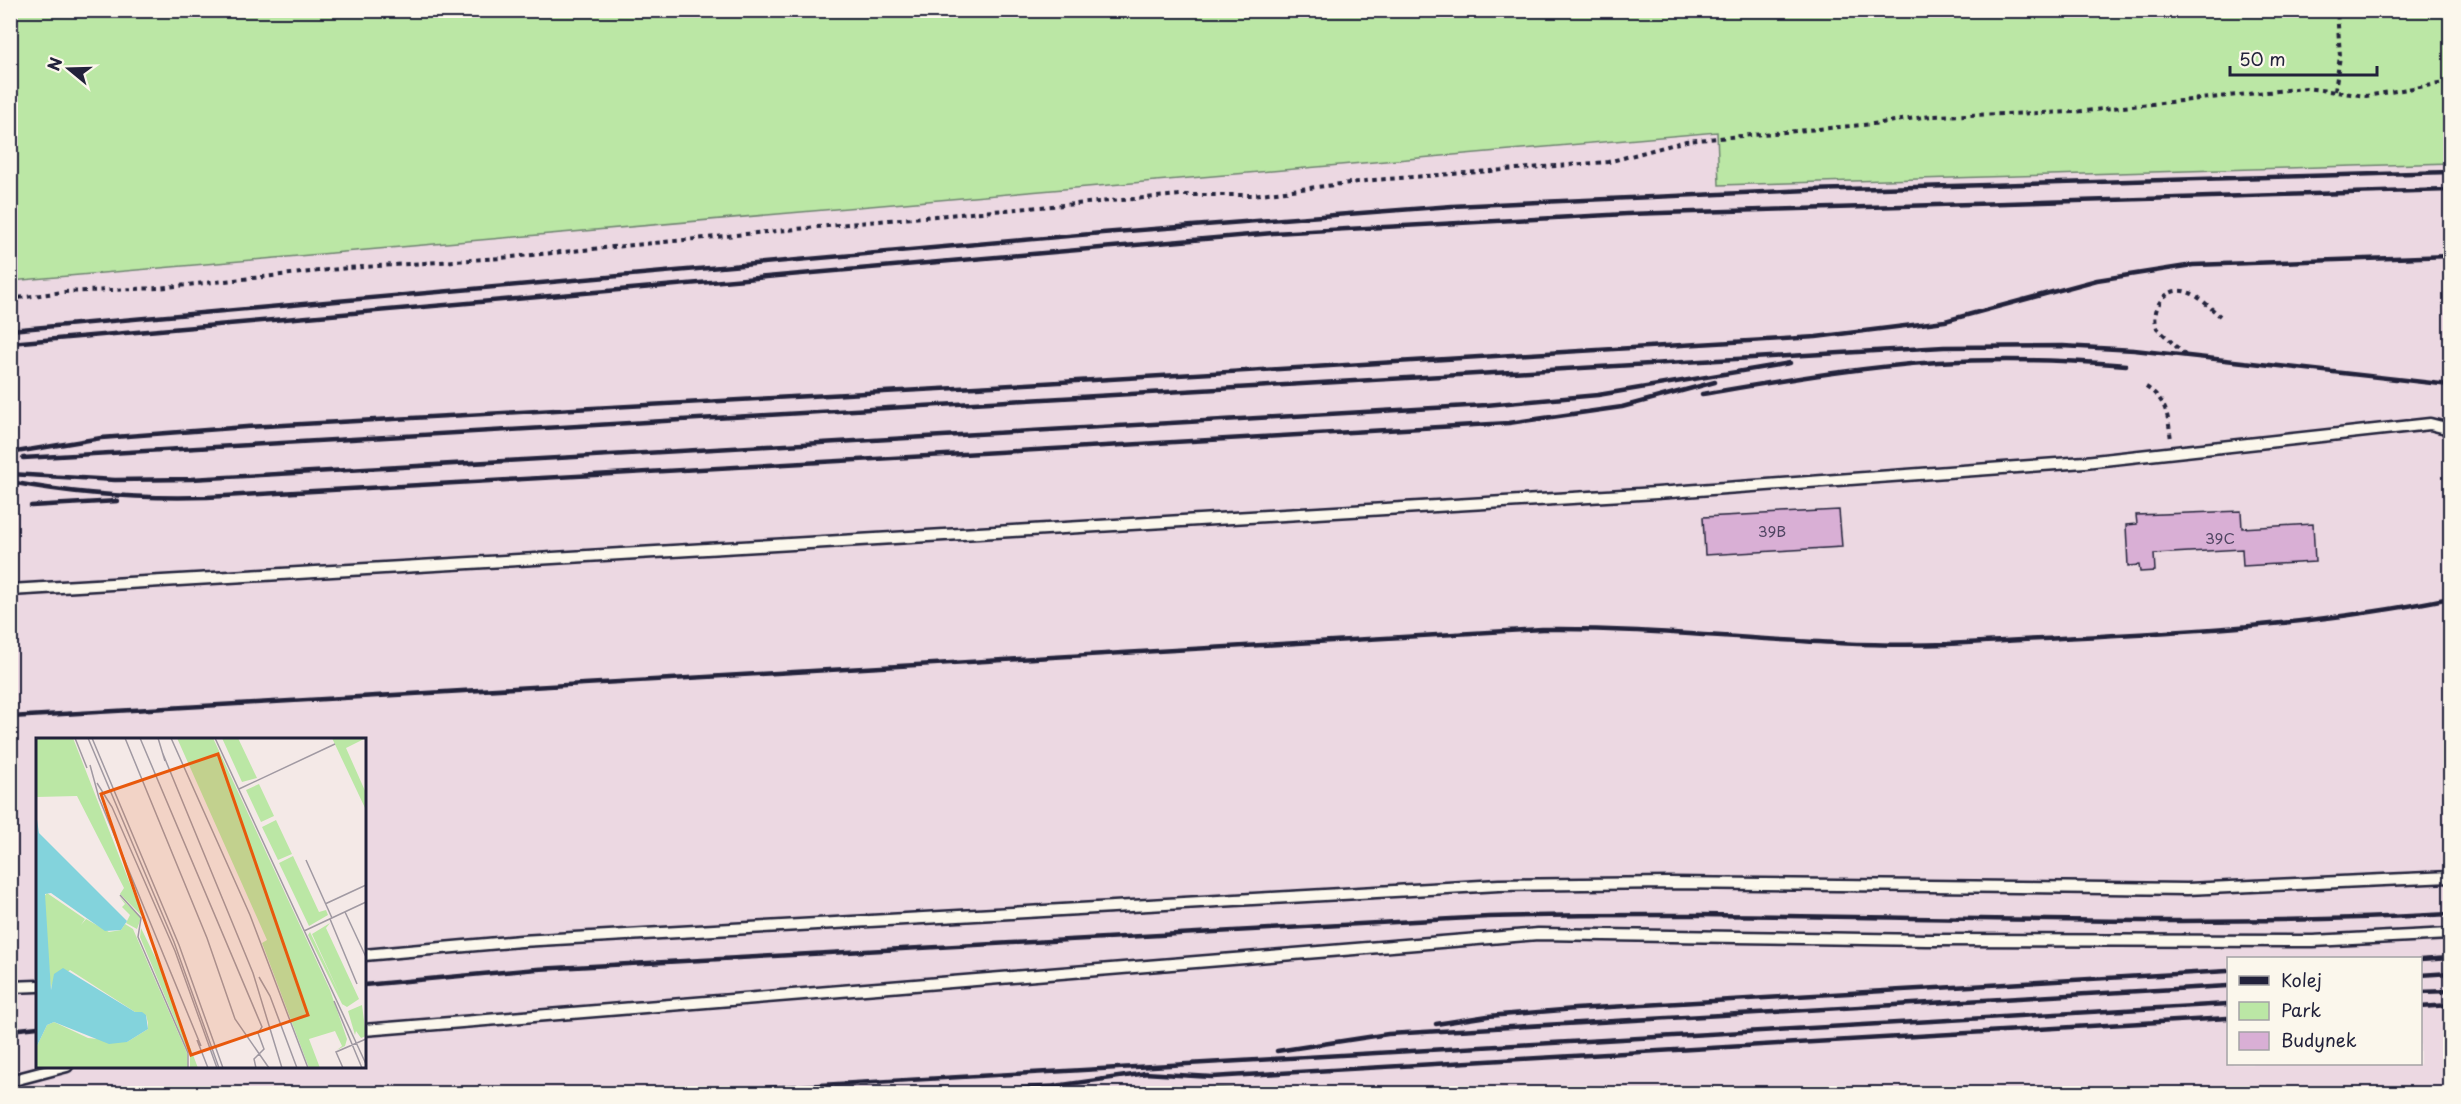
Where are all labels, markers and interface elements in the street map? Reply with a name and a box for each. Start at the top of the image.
north arrow [39,39,99,99]
scale bar [2230,39,2377,77]
text: 50 m [2239,45,2286,72]
text: N [40,54,67,74]
house number: 39B [1758,519,1786,542]
house number: 39C [2205,526,2235,549]
inset map [36,738,366,1068]
legend [2227,957,2422,1065]
text: Kolej [2281,966,2322,993]
text: Park [2281,996,2321,1023]
text: Budynek [2281,1026,2357,1053]

